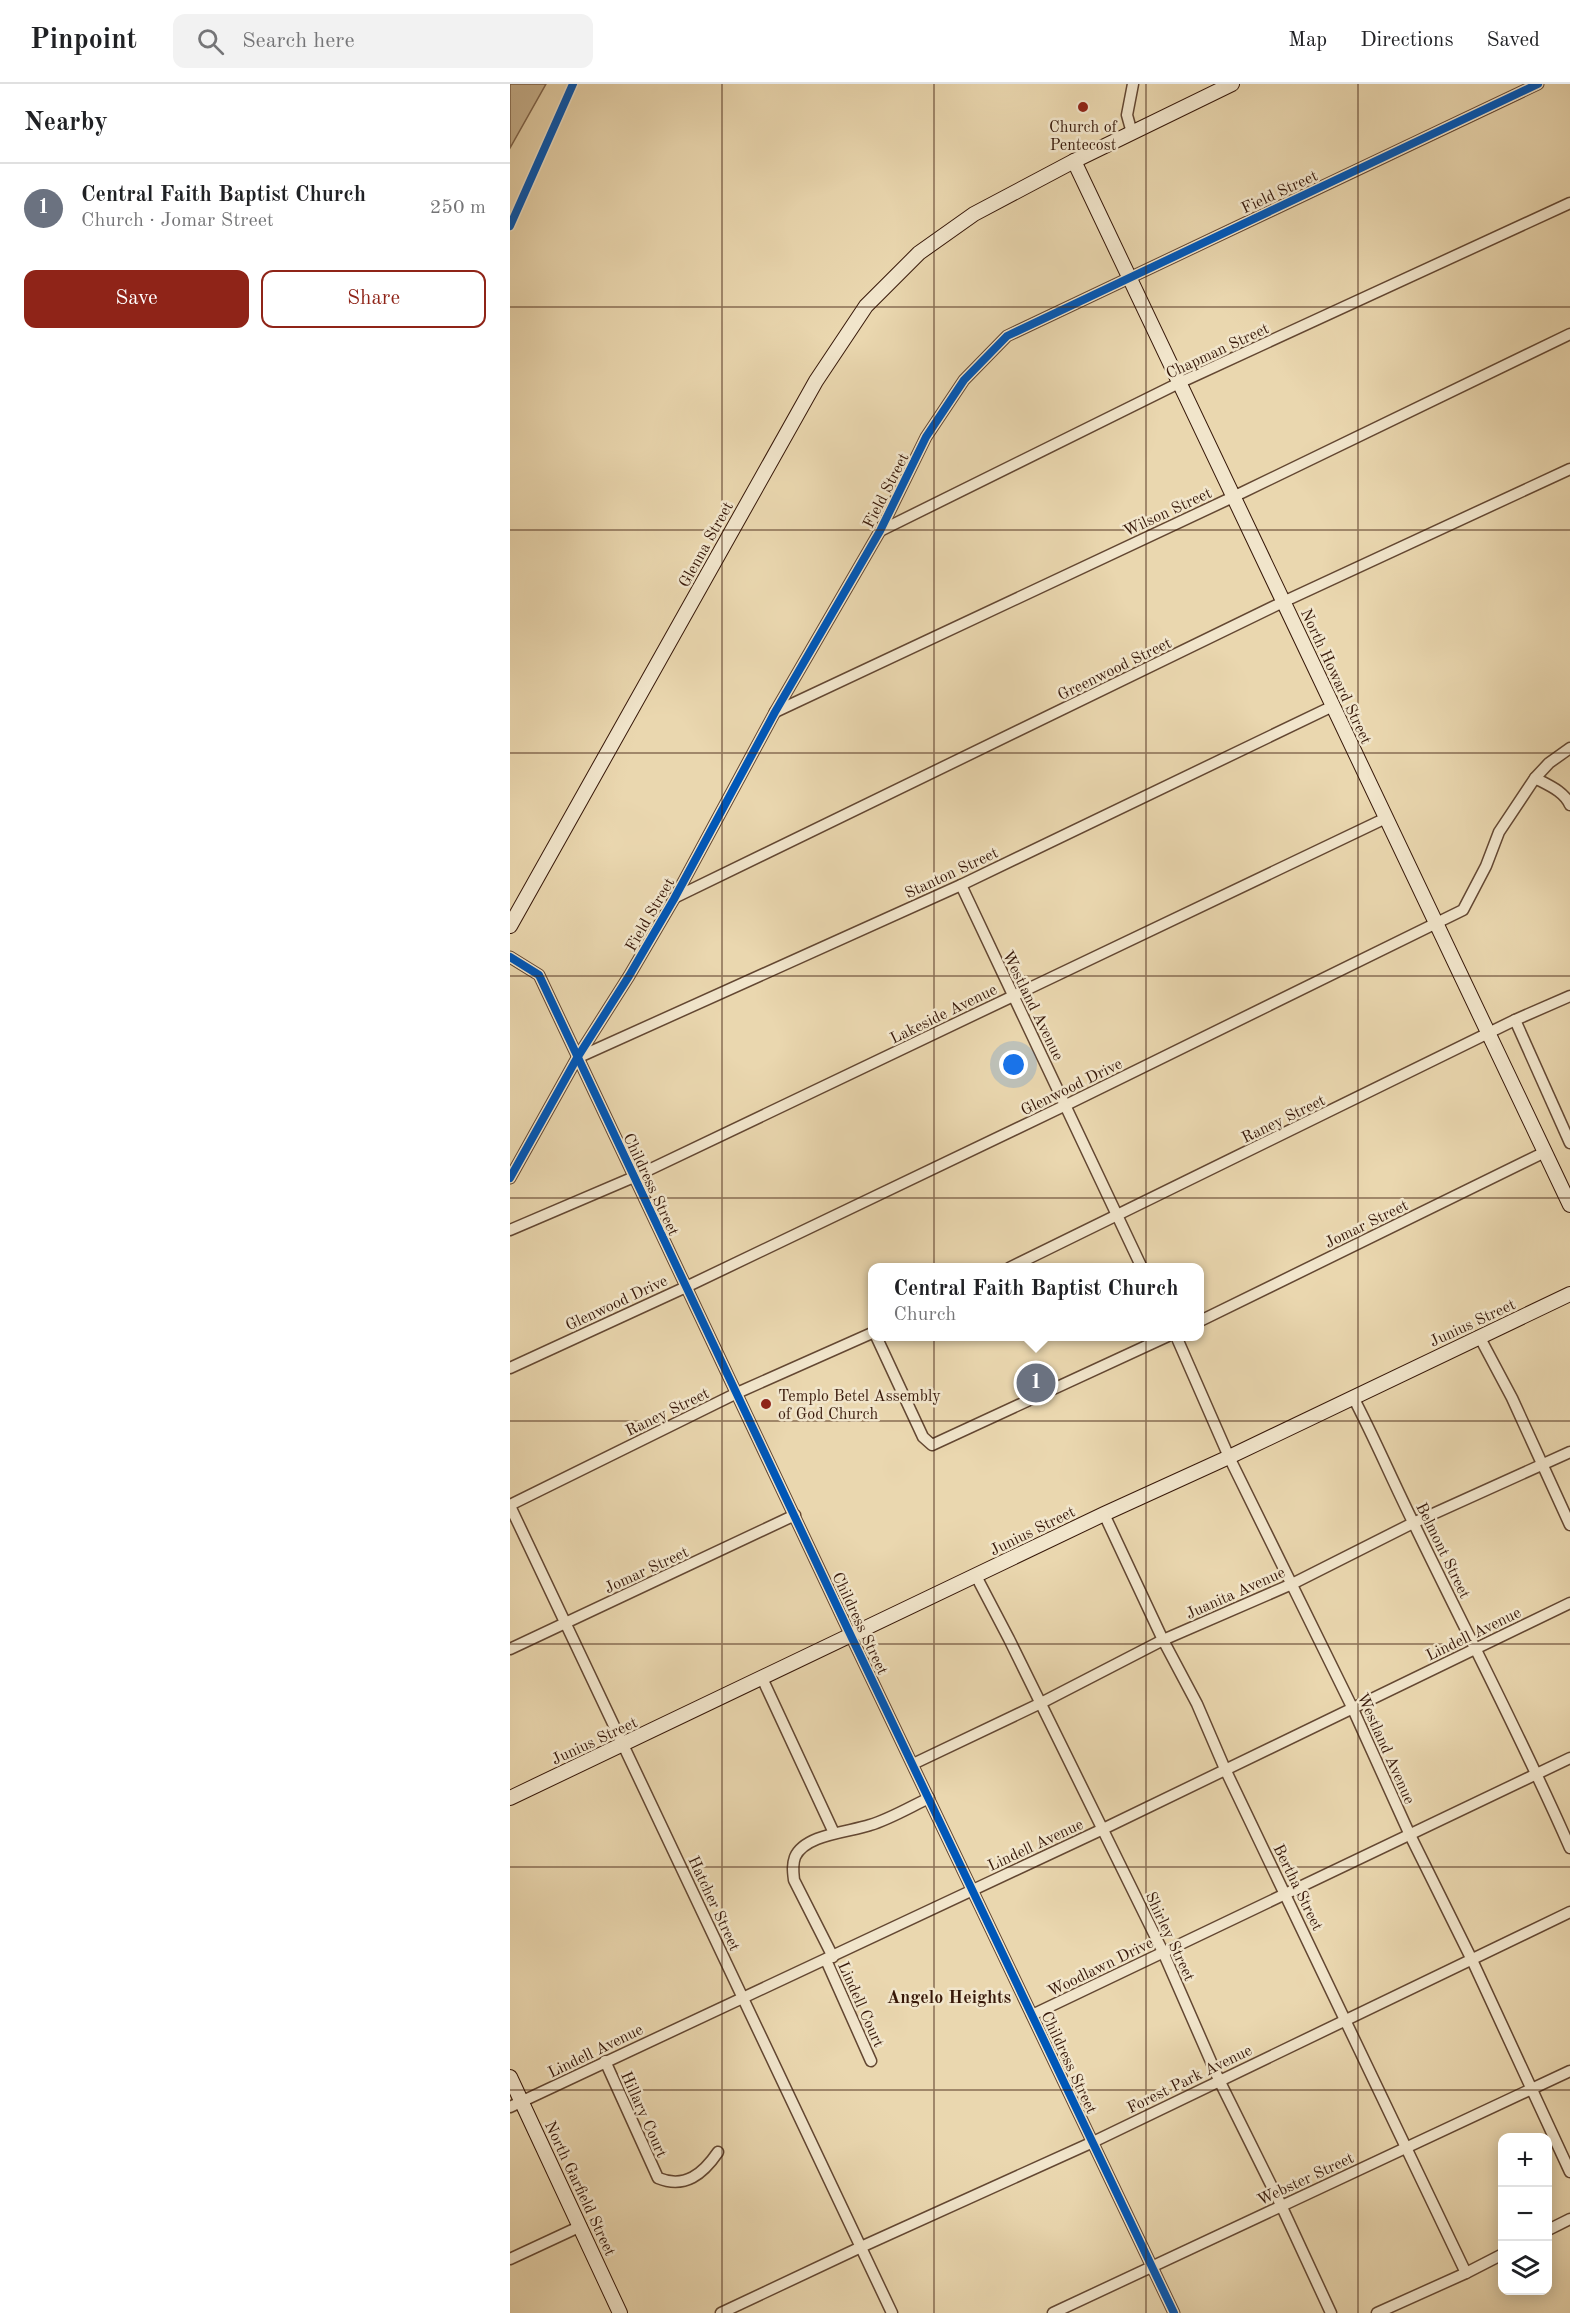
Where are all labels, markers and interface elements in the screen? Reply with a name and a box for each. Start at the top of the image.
search box [173,14,593,68]
icon: search [194,25,227,58]
text: Pinpoint [30,27,137,55]
text: Search here [242,30,355,52]
text: Map [1288,30,1327,51]
text: Directions [1360,30,1454,51]
text: Saved [1487,30,1540,51]
marker: Church of Pentecost [1076,100,1090,114]
text: Nearby [24,110,108,136]
place label: Church of Pentecost [1049,120,1118,154]
street label: Field Street [1239,168,1321,217]
text: Central Faith Baptist Church [81,184,366,206]
text: 1 [38,198,49,218]
text: 250 m [430,198,486,218]
text: Church · Jomar Street [81,211,274,231]
button: Save [24,270,249,328]
button: Share [261,270,486,328]
street label: Chapman Street [1164,321,1272,383]
street label: Field Street [861,450,913,531]
street label: Wilson Street [1121,485,1215,540]
street label: Glenna Street [677,499,737,591]
street label: North Howard Street [1297,607,1374,747]
street label: Greenwood Street [1056,635,1175,704]
street label: Stanton Street [903,845,1001,902]
street label: Field Street [623,875,678,955]
street label: Westland Avenue [999,948,1066,1063]
street label: Lakeside Avenue [888,982,1000,1048]
your location [999,1050,1028,1079]
street label: Glenwood Drive [1019,1056,1125,1119]
street label: Raney Street [1240,1093,1329,1147]
street label: Childress Street [619,1131,681,1239]
street label: Jomar Street [1323,1198,1411,1252]
popup [868,1263,1204,1341]
street label: Glenwood Drive [563,1273,670,1334]
text: Central Faith Baptist Church [893,1278,1179,1300]
street label: Junius Street [1428,1297,1519,1351]
text: Church [893,1305,956,1325]
pin: 1 [1016,1360,1056,1406]
street label: Raney Street [624,1386,713,1440]
place label: Templo Betel Assembly of God Church [778,1389,941,1423]
marker: Templo Betel Assembly of God Church [759,1397,773,1411]
street label: Belmont Street [1412,1500,1472,1602]
street label: Junius Street [988,1504,1078,1559]
street label: Jomar Street [602,1544,692,1597]
street label: Juanita Avenue [1184,1565,1288,1623]
street label: Childress Street [828,1570,890,1678]
street label: Lindell Avenue [1424,1605,1524,1665]
street label: Westland Avenue [1353,1691,1417,1807]
street label: Junius Street [550,1715,641,1769]
street label: Lindell Avenue [986,1817,1086,1875]
street label: Bertha Street [1269,1842,1325,1934]
street label: Hatcher Street [684,1854,742,1954]
street label: Shirley Street [1142,1890,1197,1984]
street label: Woodlawn Drive [1045,1935,1156,2000]
street label: Lindell Court [834,1960,886,2050]
district label: Angelo Heights [887,1989,1012,2007]
street label: Childress Street [1037,2009,1099,2117]
street label: Lindell Avenue [546,2022,646,2082]
street label: Forest Park Avenue [1125,2043,1255,2117]
street label: Hillary Court [617,2069,669,2161]
street label: North Garfield Street [541,2119,618,2259]
map controls [1498,2133,1552,2295]
button: + [1498,2133,1552,2187]
street label: Webster Street [1255,2150,1357,2209]
button: − [1498,2187,1552,2241]
button: layers [1498,2241,1552,2295]

